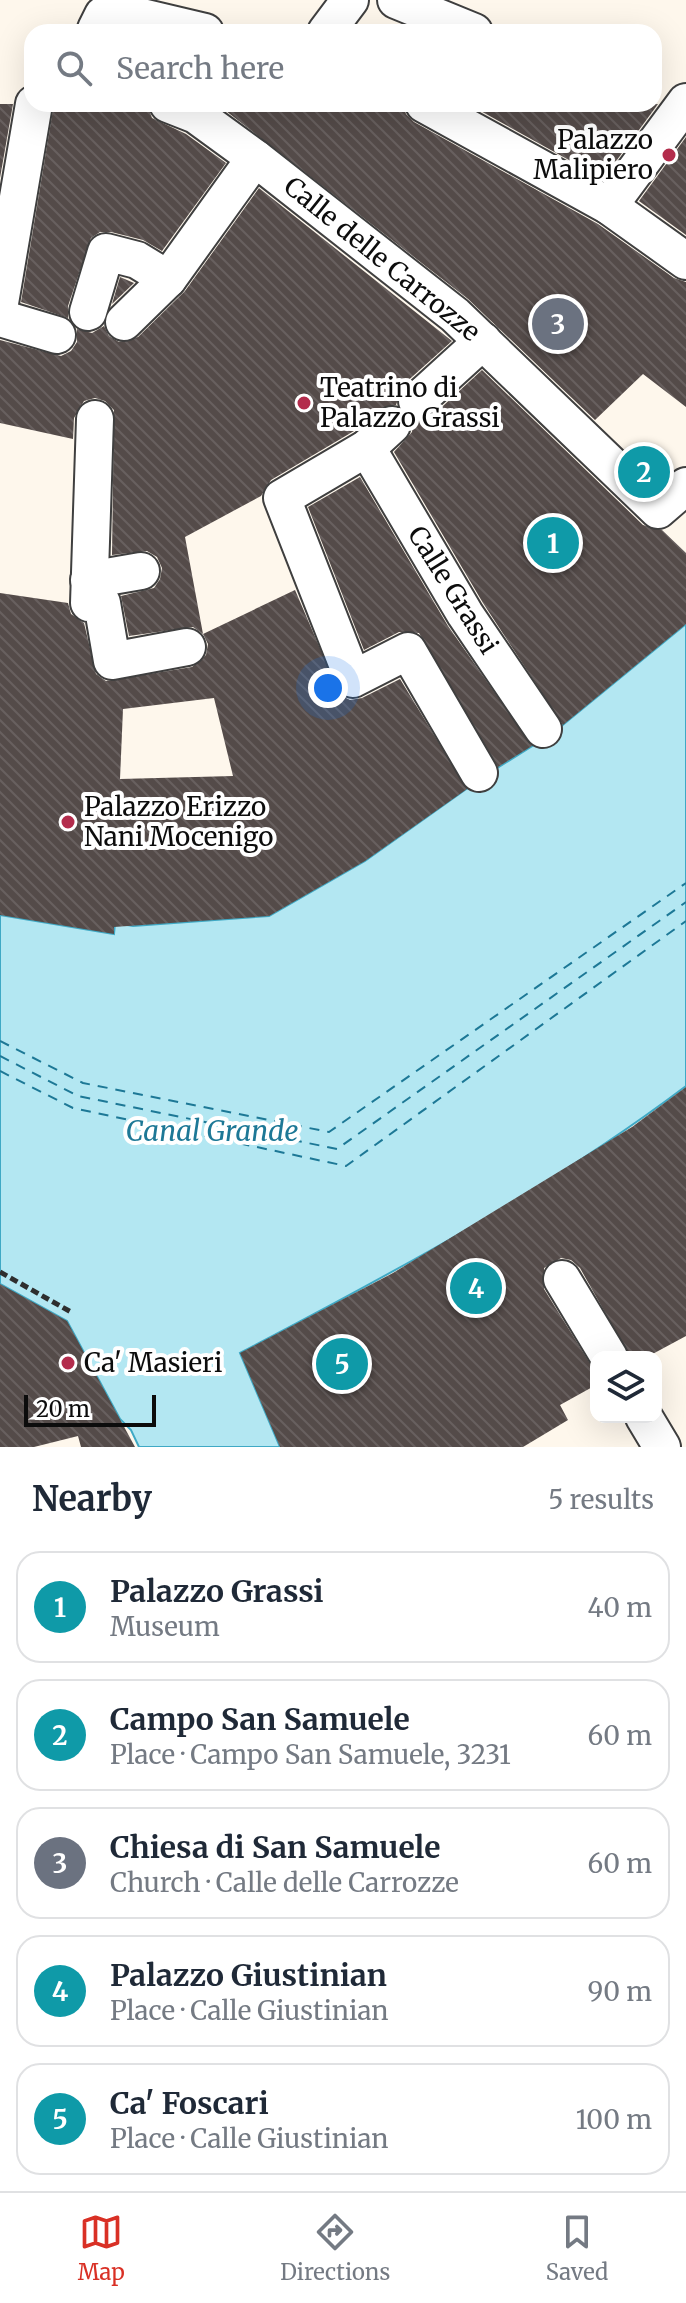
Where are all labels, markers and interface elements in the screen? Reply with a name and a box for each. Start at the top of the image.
search box [24,24,662,112]
icon: search [52,46,96,90]
text: Search here [116,49,284,87]
place label: Palazzo Malipiero [533,123,653,186]
marker: Palazzo Malipiero [660,146,678,164]
street label: Calle delle Carrozze [277,169,487,348]
pin: 3 [532,294,584,354]
place label: Teatrino di Palazzo Grassi [320,371,500,434]
marker: Teatrino di Palazzo Grassi [295,394,313,412]
pin: 2 [618,442,670,502]
pin: 1 [527,513,579,573]
street label: Calle Grassi [401,520,506,660]
your location [308,668,348,708]
place label: Palazzo Erizzo Nani Mocenigo [84,790,273,853]
marker: Palazzo Erizzo Nani Mocenigo [59,813,77,831]
water label: Canal Grande [125,1113,299,1149]
pin: 4 [450,1258,502,1318]
pin: 5 [316,1334,368,1394]
place label: Ca' Masieri [84,1346,222,1379]
map controls [590,1351,662,1423]
button: layers [590,1351,662,1423]
marker: Ca' Masieri [59,1354,77,1372]
scale bar [24,1391,156,1427]
text: 20 m [36,1395,90,1423]
text: Nearby [32,1478,152,1520]
text: 5 results [548,1483,654,1516]
text: Palazzo Grassi [110,1572,324,1610]
text: 1 [54,1591,66,1624]
text: 40 m [588,1591,652,1624]
text: Museum [110,1610,220,1643]
text: Campo San Samuele [110,1700,410,1738]
text: 2 [52,1719,68,1752]
text: 60 m [588,1719,652,1752]
text: Place · Campo San Samuele, 3231 [110,1738,511,1771]
text: Chiesa di San Samuele [110,1828,440,1866]
text: 3 [53,1847,67,1880]
text: 60 m [588,1847,652,1880]
text: Church · Calle delle Carrozze [110,1866,459,1899]
text: Palazzo Giustinian [110,1956,387,1994]
text: 4 [52,1975,68,2008]
text: 90 m [588,1975,652,2008]
text: Place · Calle Giustinian [110,1994,389,2027]
text: Ca' Foscari [110,2084,269,2122]
text: 5 [52,2103,68,2136]
text: 100 m [576,2103,652,2136]
text: Place · Calle Giustinian [110,2122,389,2155]
tab: Map [78,2210,125,2286]
tab: Directions [280,2210,390,2286]
tab: Saved [546,2210,608,2286]

